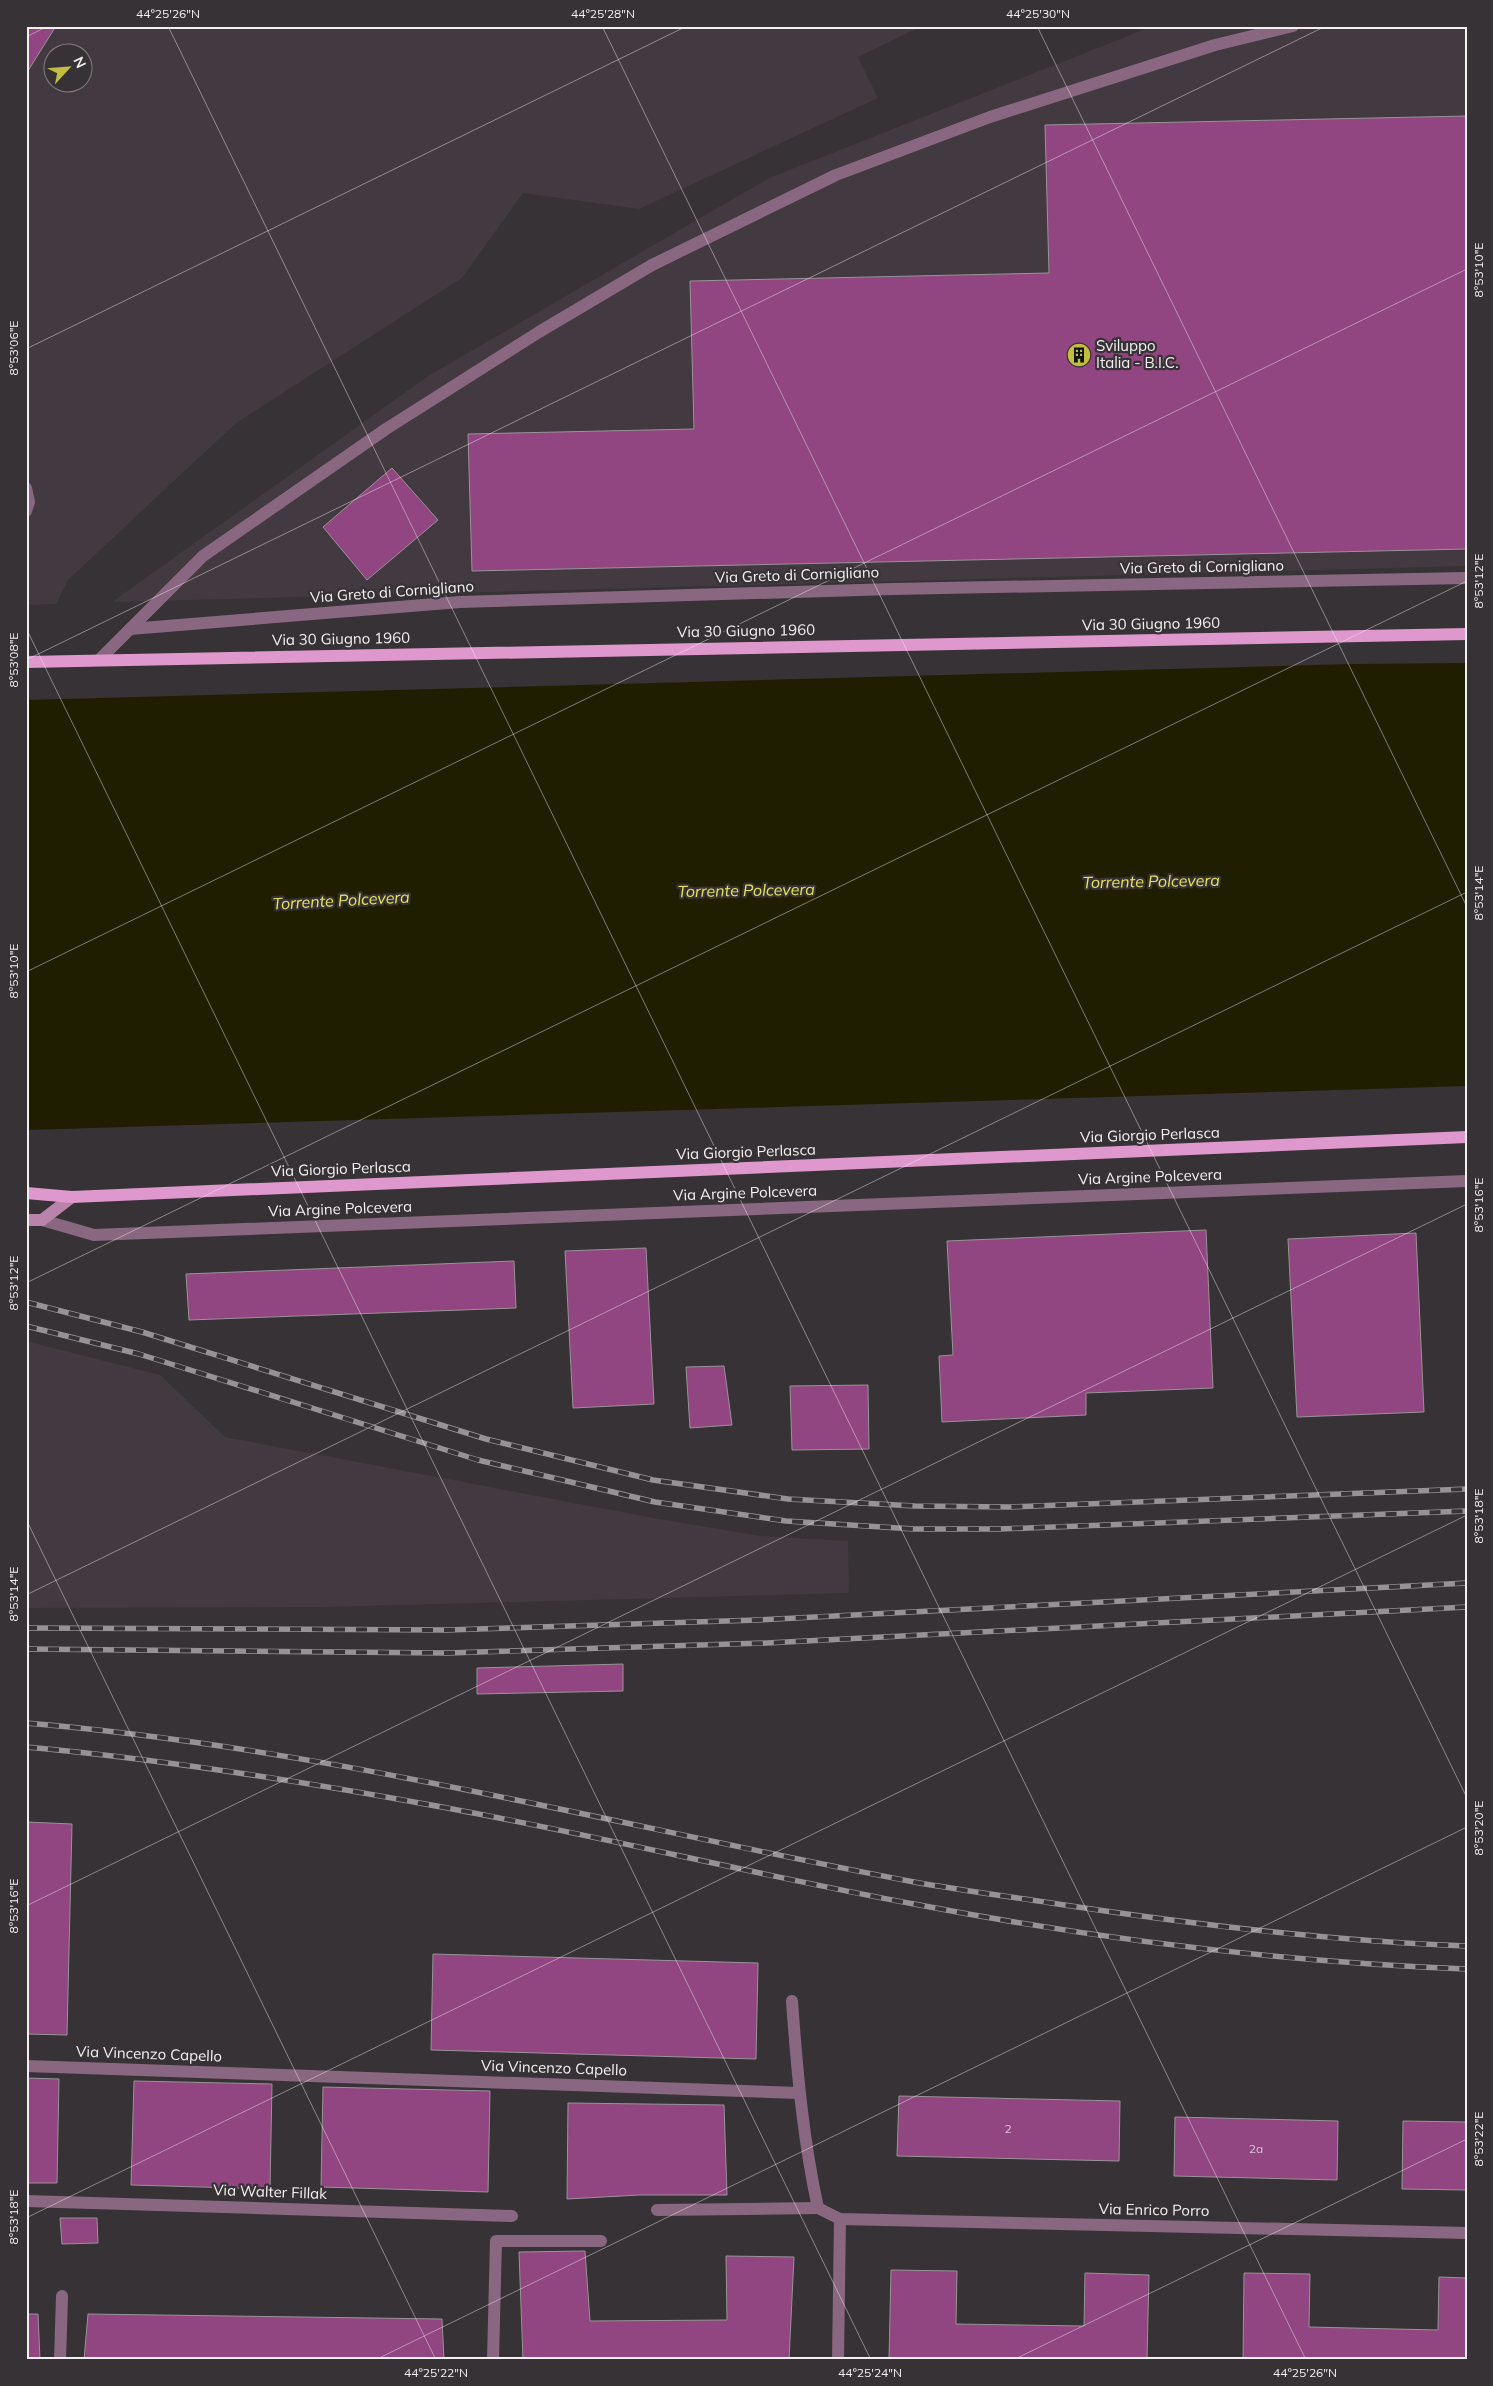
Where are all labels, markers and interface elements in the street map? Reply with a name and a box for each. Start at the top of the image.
text: 44°25'26"N [136,6,200,21]
text: 44°25'28"N [571,6,635,21]
text: 44°25'30"N [1006,6,1070,21]
north arrow [42,42,92,92]
text: N [69,54,90,71]
text: 8°53'10"E [1471,243,1486,297]
text: 8°53'06"E [6,321,21,375]
place label: Sviluppo Italia - B.I.C. [1096,336,1179,372]
building icon: Sviluppo Italia - B.I.C. [1066,342,1092,368]
text: 8°53'12"E [1471,554,1486,608]
street label: Via Greto di Cornigliano [1120,556,1284,577]
street label: Via Greto di Cornigliano [715,562,879,587]
street label: Via Greto di Cornigliano [309,576,475,607]
street label: Via 30 Giugno 1960 [1082,613,1220,634]
street label: Via 30 Giugno 1960 [677,620,815,641]
street label: Via 30 Giugno 1960 [272,628,410,649]
text: 8°53'08"E [6,633,21,687]
text: 8°53'14"E [1471,866,1486,920]
water label: Torrente Polcevera [1082,870,1220,892]
water label: Torrente Polcevera [677,879,815,901]
water label: Torrente Polcevera [272,886,410,914]
text: 8°53'10"E [6,944,21,998]
street label: Via Giorgio Perlasca [1080,1123,1220,1146]
street label: Via Giorgio Perlasca [676,1140,816,1163]
street label: Via Giorgio Perlasca [271,1157,411,1180]
street label: Via Argine Polcevera [1078,1164,1222,1189]
text: 8°53'16"E [1471,1178,1486,1232]
street label: Via Argine Polcevera [673,1180,817,1205]
street label: Via Argine Polcevera [268,1196,412,1221]
text: 8°53'12"E [6,1256,21,1310]
text: 8°53'18"E [1471,1489,1486,1543]
text: 8°53'14"E [6,1567,21,1621]
text: 8°53'20"E [1471,1801,1486,1855]
text: 8°53'16"E [6,1879,21,1933]
street label: Via Vincenzo Capello [76,2041,222,2066]
street label: Via Vincenzo Capello [481,2055,627,2080]
text: 8°53'22"E [1471,2112,1486,2166]
house number: 2 [1004,2121,1012,2136]
house number: 2a [1249,2141,1263,2156]
street label: Via Walter Fillak [213,2180,328,2203]
text: 8°53'18"E [6,2190,21,2244]
street label: Via Enrico Porro [1098,2199,1210,2220]
text: 44°25'22"N [404,2365,468,2380]
text: 44°25'24"N [838,2365,902,2380]
text: 44°25'26"N [1273,2365,1337,2380]

